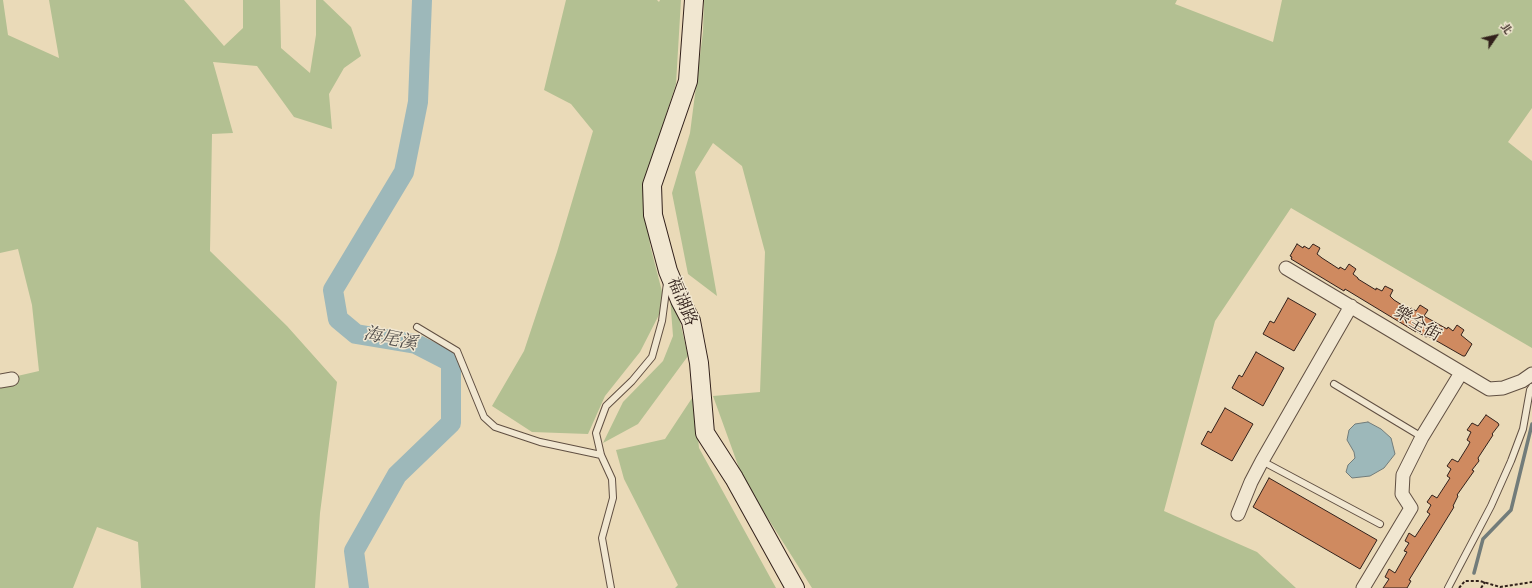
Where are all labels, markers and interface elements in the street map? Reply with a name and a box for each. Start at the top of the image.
north arrow [1476,16,1516,56]
text: 北 [1498,21,1515,37]
street label: 福湖路 [662,275,700,329]
street label: 樂全街 [1390,303,1444,347]
water label: 海尾溪 [361,324,419,356]

